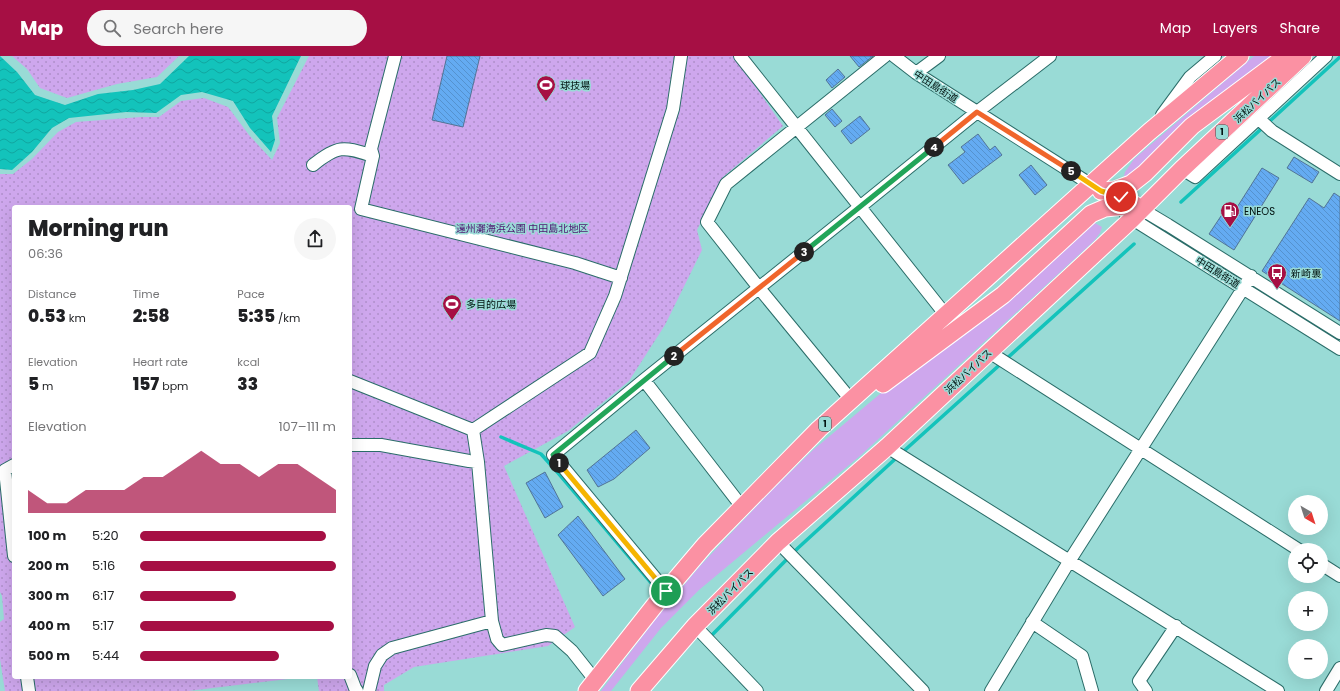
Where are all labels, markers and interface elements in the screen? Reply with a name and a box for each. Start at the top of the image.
search box [87,10,367,46]
text: Map [20,15,63,42]
icon: search [101,17,123,39]
text: Search here [133,18,224,39]
text: Map [1160,18,1191,38]
text: Layers [1213,18,1257,38]
text: Share [1279,18,1320,38]
street label: 中田島街道 [911,67,961,106]
sports icon: 球技場 [535,74,557,102]
street label: 浜松バイパス [1230,74,1284,126]
place label: 球技場 [560,78,590,93]
road number: 1 [1216,125,1228,139]
pin: 4 [924,137,944,157]
text: 4 [930,139,938,155]
pin: 5 [1061,161,1081,181]
text: 5 [1067,163,1075,179]
pin [1104,180,1138,214]
icon: check [1110,186,1132,208]
fuel station icon: ENEOS [1219,200,1241,228]
place label: ENEOS [1244,204,1275,219]
text: Morning run [28,213,169,244]
button: share [294,218,336,260]
park label: 遠州灘海浜公園 中田島北地区 [456,221,588,236]
pin: 3 [794,242,814,262]
text: 06:36 [28,244,63,263]
text: 3 [801,244,807,260]
street label: 中田島街道 [1193,253,1243,292]
bus stop icon: 新崎裏 [1266,262,1288,290]
place label: 新崎裏 [1291,266,1322,281]
text: Distance [28,286,76,302]
text: Time [133,286,159,302]
text: Pace [237,286,265,302]
sports icon: 多目的広場 [441,293,463,321]
place label: 多目的広場 [466,297,516,312]
text: 0.53 [28,304,66,328]
text: 2:58 [133,304,170,328]
text: 5:35 [237,304,275,328]
text: km [66,310,86,326]
text: /km [275,310,300,326]
street label: 浜松バイパス [941,345,995,397]
pin: 2 [664,346,684,366]
text: 2 [671,348,677,364]
text: Elevation [28,354,78,370]
text: Heart rate [133,354,188,370]
text: kcal [237,354,260,370]
text: 5 [28,372,39,396]
text: 157 [133,372,159,396]
text: 33 [237,372,258,396]
text: m [39,378,53,394]
text: bpm [159,378,188,394]
text: Elevation [28,417,87,436]
text: 107–111 m [278,417,336,436]
road number: 1 [819,417,831,431]
pin: 1 [549,453,569,473]
text: 1 [557,455,561,471]
north arrow [1288,495,1328,535]
map controls [1288,495,1328,679]
text: 100 m [28,526,66,545]
text: 5:20 [92,526,119,545]
button: locate [1288,543,1328,583]
text: 200 m [28,556,69,575]
text: 5:16 [92,556,115,575]
street label: 浜松バイパス [704,565,757,618]
pin [649,574,683,608]
icon: arrive [655,580,677,602]
text: 300 m [28,586,69,605]
text: 6:17 [92,586,114,605]
button: + [1288,591,1328,631]
text: 400 m [28,616,70,635]
text: 5:17 [92,616,114,635]
button: − [1288,639,1328,679]
text: 500 m [28,646,70,665]
text: 5:44 [92,646,119,665]

